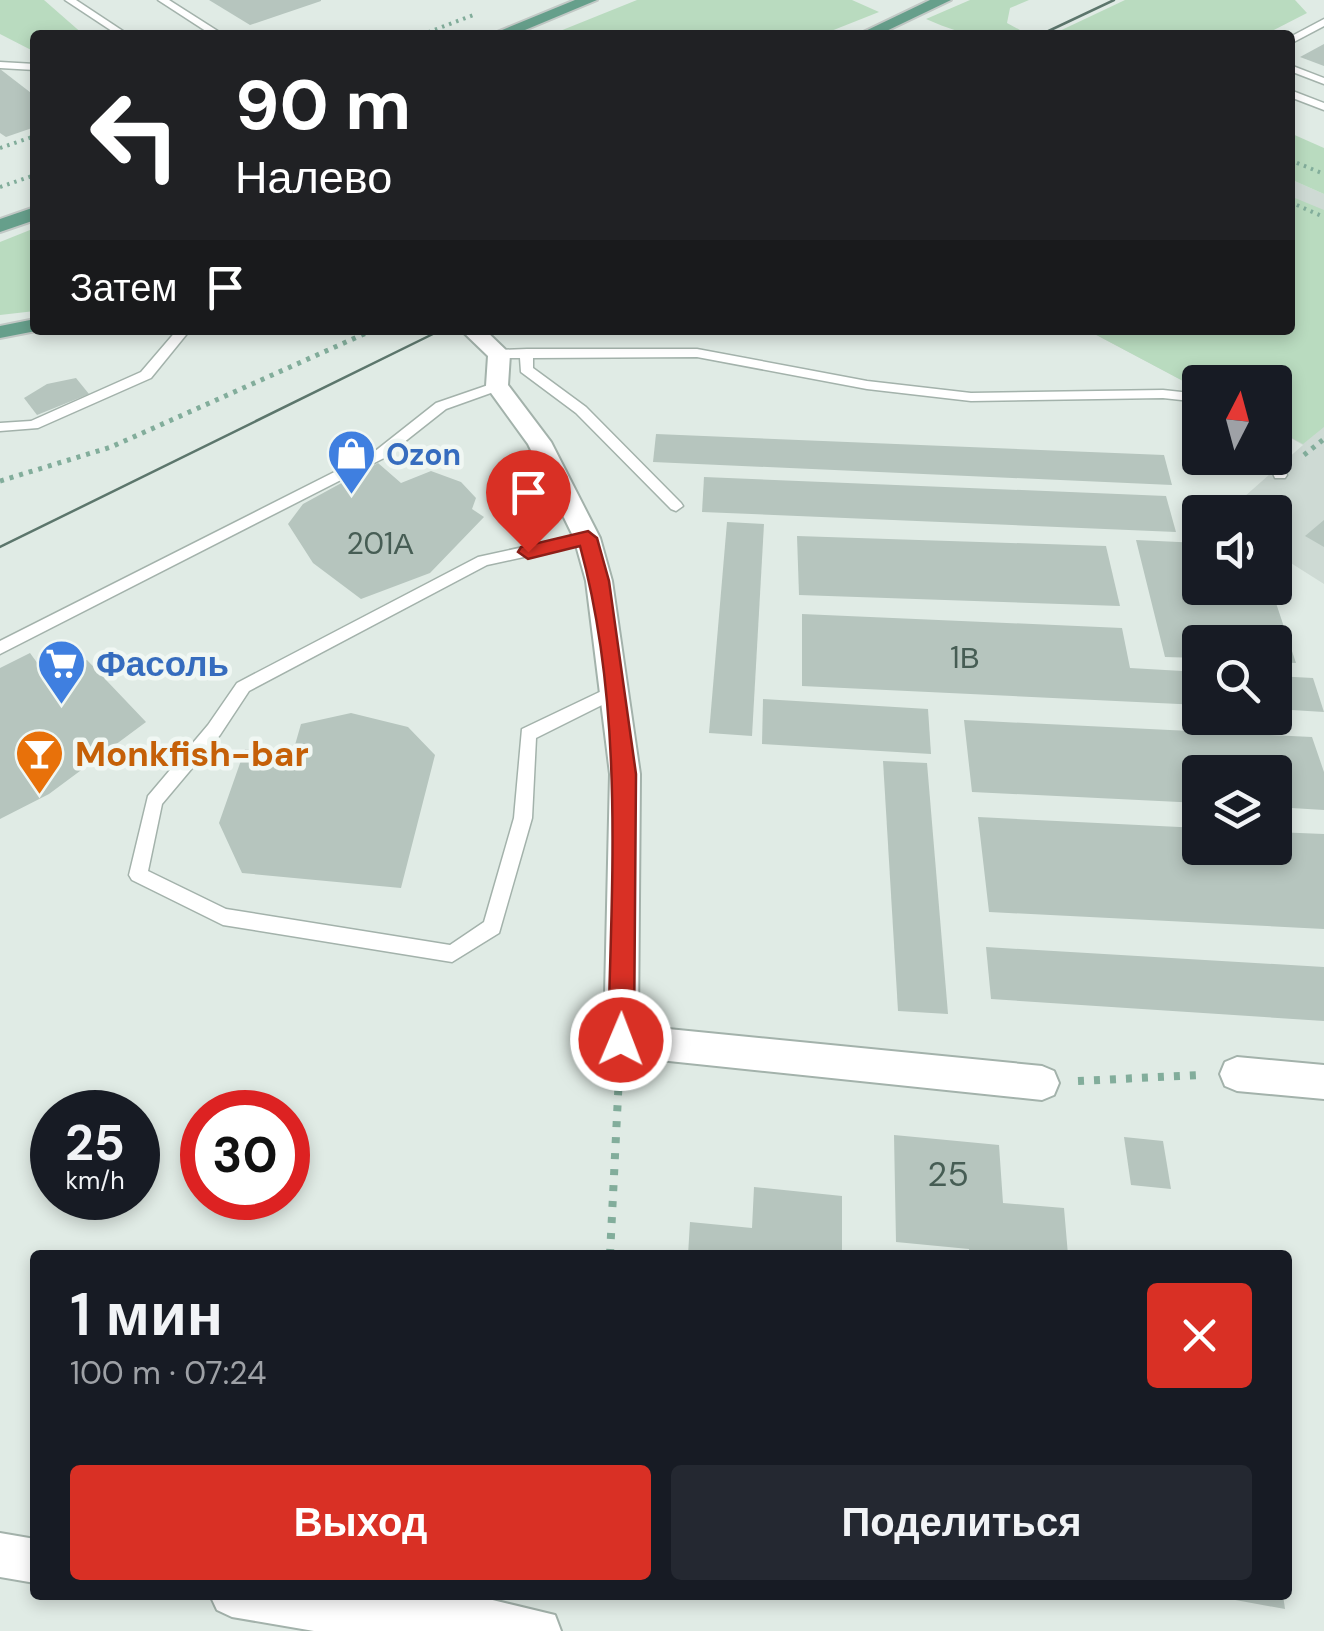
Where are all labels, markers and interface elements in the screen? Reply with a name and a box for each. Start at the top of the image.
text: 90 m [235,60,411,151]
icon: left [70,70,200,200]
text: Налево [235,148,392,207]
icon: arrive [198,260,253,315]
text: Затем [70,263,178,313]
north arrow [1182,365,1292,475]
map controls [1182,365,1292,865]
shop icon: Ozon [325,428,377,496]
place label: Ozon [386,435,461,474]
pin [486,450,571,553]
icon: arrive [501,465,556,520]
button: sound [1182,495,1292,605]
house number: 201А [347,524,413,563]
button: search [1182,625,1292,735]
supermarket icon: Фасоль [35,638,87,706]
house number: 1В [950,638,980,677]
place label: Фасоль [96,641,229,687]
bar icon: Monkfish-bar [14,728,66,796]
place label: Monkfish-bar [75,731,309,777]
button: layers [1182,755,1292,865]
position arrow [569,988,673,1092]
speed limit sign: 30 [180,1090,310,1220]
text: 25 [65,1110,125,1176]
house number: 25 [927,1151,969,1197]
text: km/h [65,1164,125,1197]
text: 1 мин [70,1275,223,1354]
button: close [1147,1283,1252,1388]
text: 100 m · 07:24 [70,1352,266,1394]
button: Выход [70,1465,651,1580]
button: Поделиться [671,1465,1252,1580]

